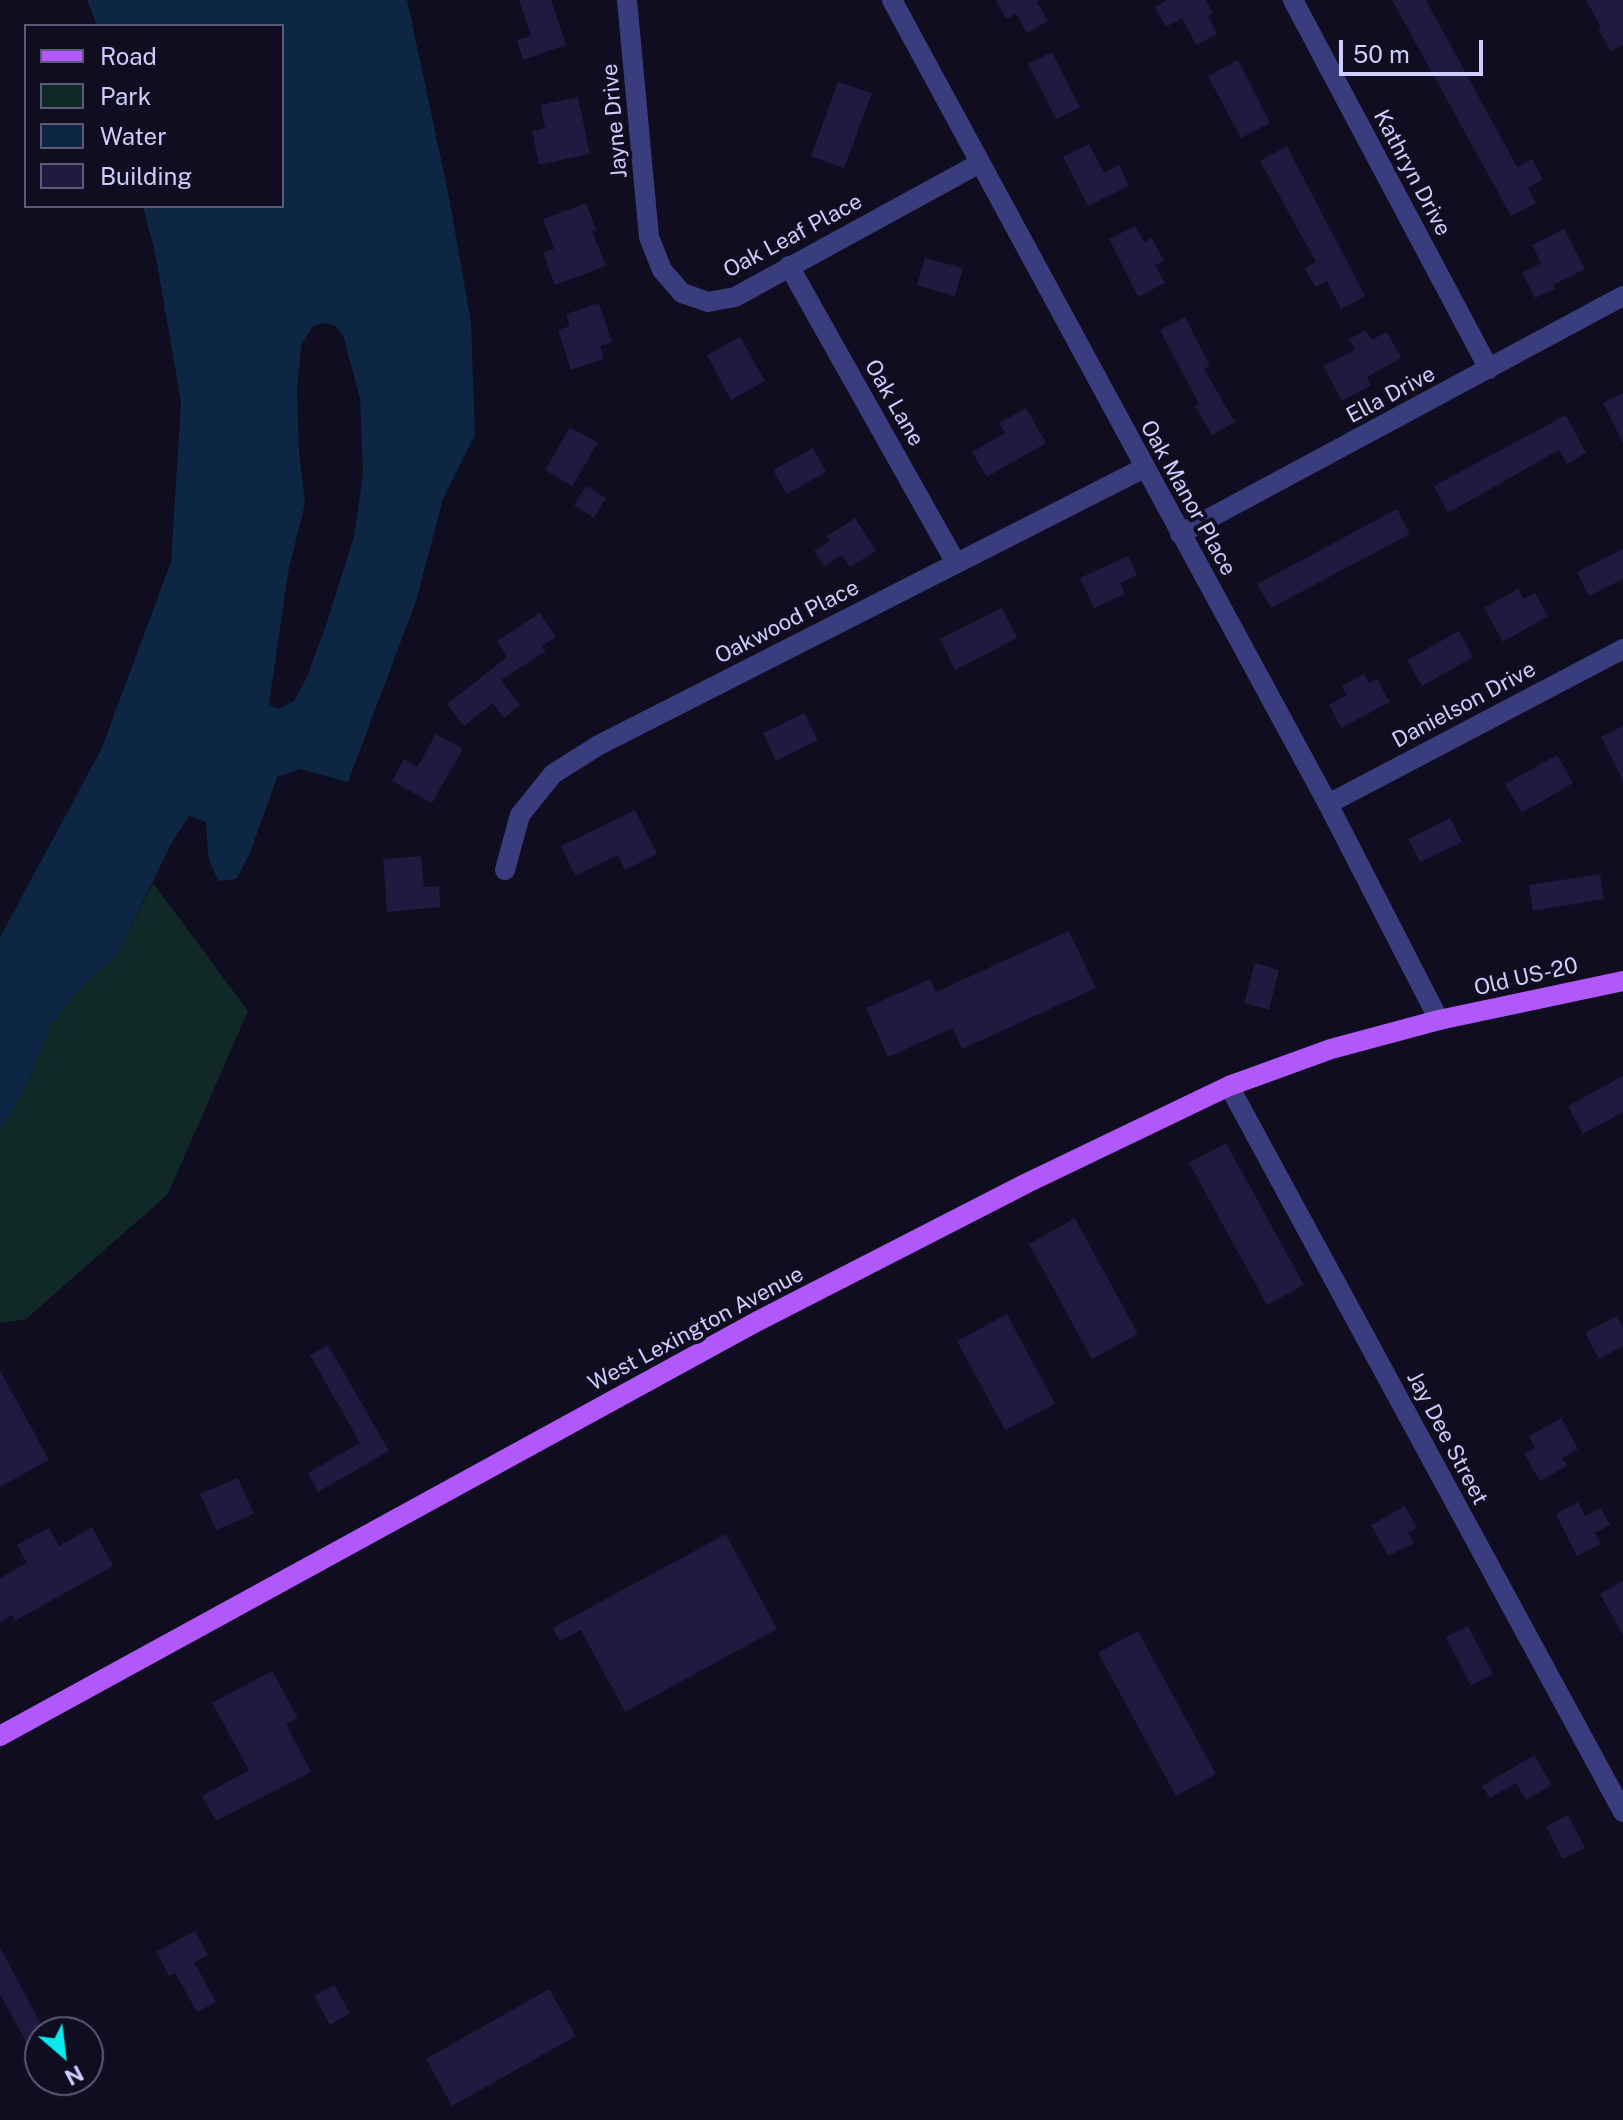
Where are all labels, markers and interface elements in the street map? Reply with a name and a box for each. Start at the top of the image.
legend [24,24,284,208]
scale bar [1343,24,1487,74]
text: 50 m [1353,40,1410,68]
text: Road [100,42,157,70]
street label: Jayne Drive [597,62,633,180]
text: Park [100,82,151,110]
street label: Kathryn Drive [1368,105,1456,241]
text: Water [100,122,167,150]
text: Building [100,162,192,190]
street label: Oak Leaf Place [719,188,867,284]
street label: Oak Lane [859,355,929,451]
street label: Ella Drive [1342,361,1440,429]
street label: Oak Manor Place [1134,416,1242,580]
street label: Oakwood Place [711,574,863,670]
street label: Danielson Drive [1388,656,1540,754]
street label: Old US-20 [1472,952,1580,1002]
street label: West Lexington Avenue [584,1261,808,1397]
street label: Jay Dee Street [1401,1367,1493,1509]
north arrow [24,2016,104,2096]
text: N [61,2060,88,2091]

